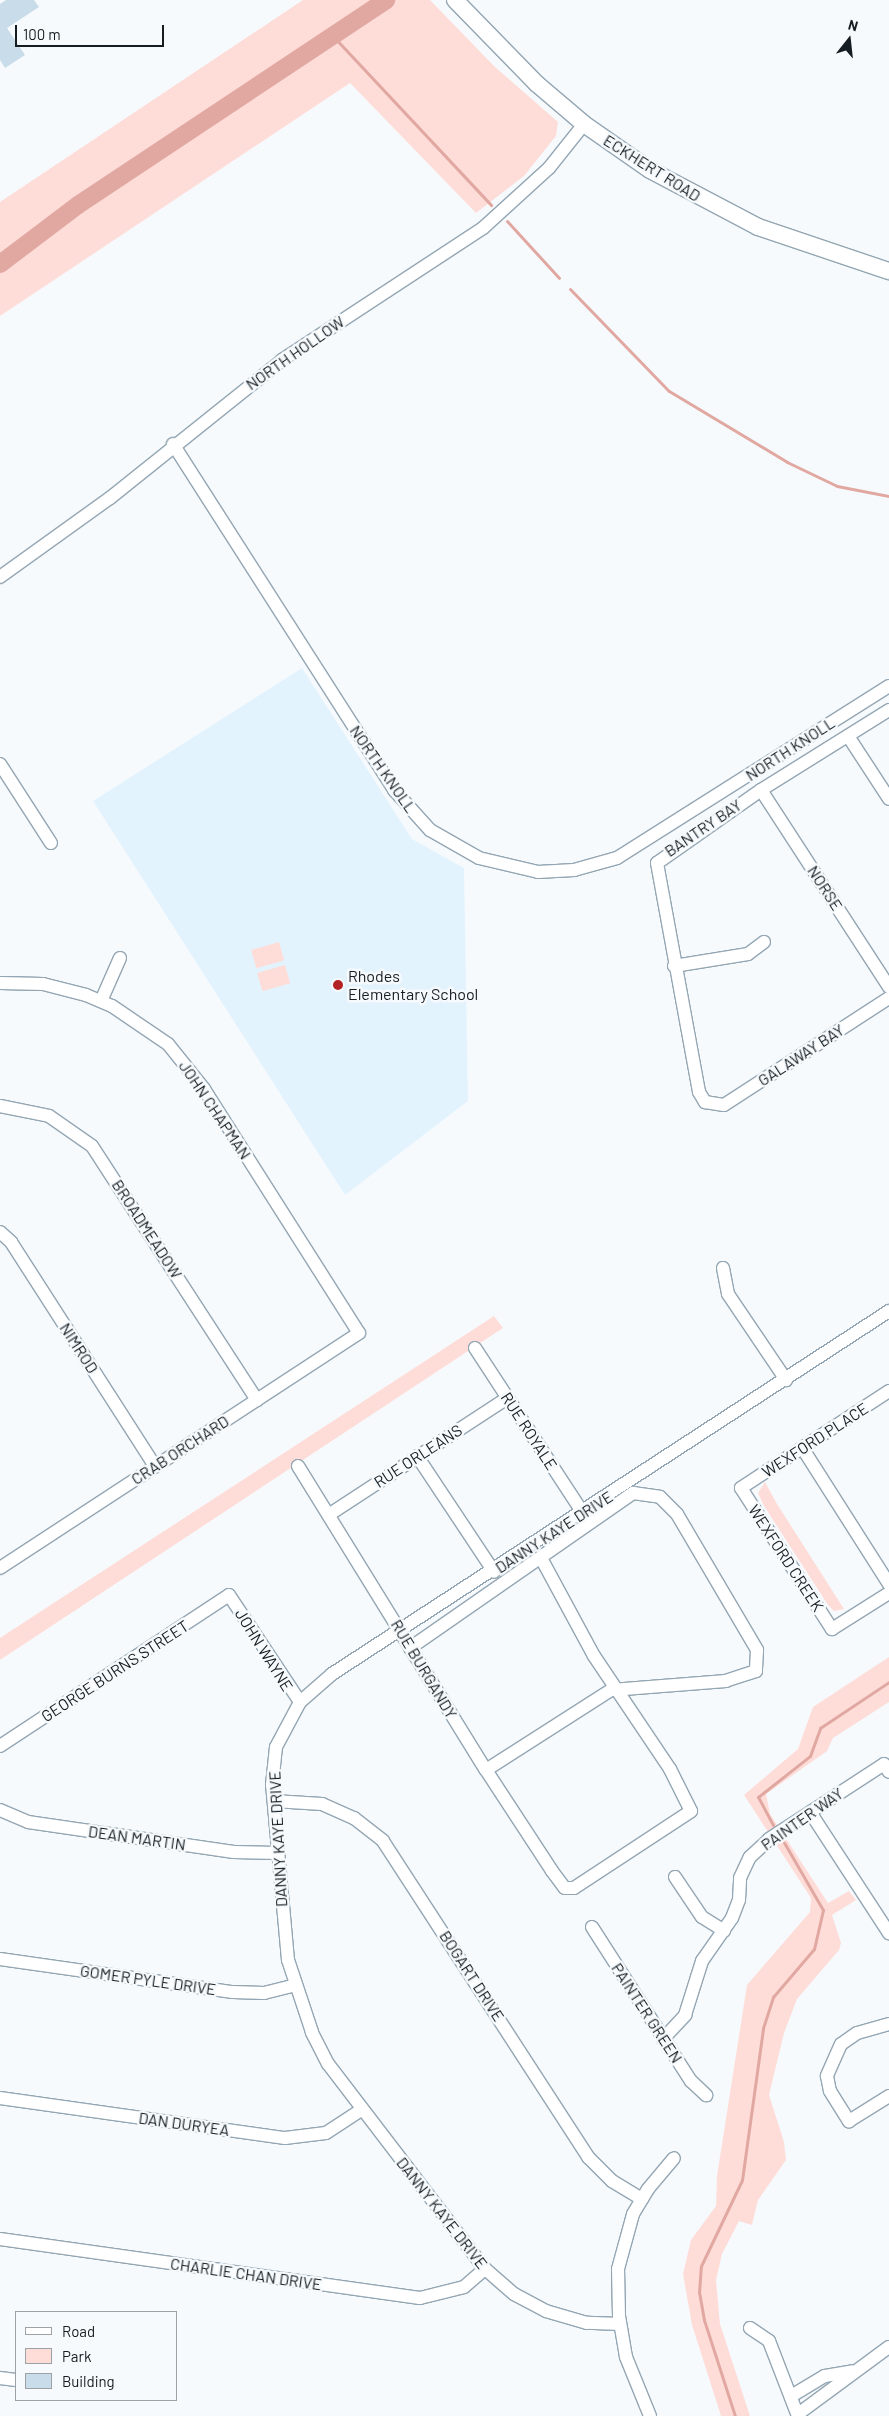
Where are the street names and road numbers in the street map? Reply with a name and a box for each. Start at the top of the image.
street label: ECKHERT ROAD [600,131,704,205]
street label: NORTH HOLLOW [242,312,348,394]
street label: NORTH KNOLL [742,713,838,785]
street label: NORTH KNOLL [346,722,420,816]
street label: BANTRY BAY [661,795,745,861]
street label: NORSE [803,862,847,914]
street label: GALAWAY BAY [754,1020,848,1090]
street label: JOHN CHAPMAN [175,1057,255,1163]
street label: BROADMEADOW [108,1176,186,1282]
street label: NIMROD [56,1319,102,1377]
street label: RUE ROYALE [497,1389,561,1473]
street label: WEXFORD PLACE [758,1399,872,1481]
street label: CRAB ORCHARD [128,1411,232,1489]
street label: RUE ORLEANS [370,1420,466,1492]
street label: DANNY KAYE DRIVE [492,1487,616,1577]
street label: WEXFORD CREEK [744,1501,828,1615]
street label: JOHN WAYNE [231,1605,297,1695]
street label: GEORGE BURNS STREET [38,1616,192,1726]
street label: RUE BURGANDY [387,1616,461,1722]
street label: DANNY KAYE DRIVE [265,1771,291,1907]
street label: PAINTER WAY [757,1784,847,1854]
street label: DEAN MARTIN [87,1822,187,1854]
street label: BOGART DRIVE [436,1927,508,2025]
street label: PAINTER GREEN [608,1959,686,2067]
street label: GOMER PYLE DRIVE [79,1961,217,1999]
street label: DAN DURYEA [137,2108,231,2140]
street label: DANNY KAYE DRIVE [393,2153,491,2273]
street label: CHARLIE CHAN DRIVE [169,2254,323,2294]

